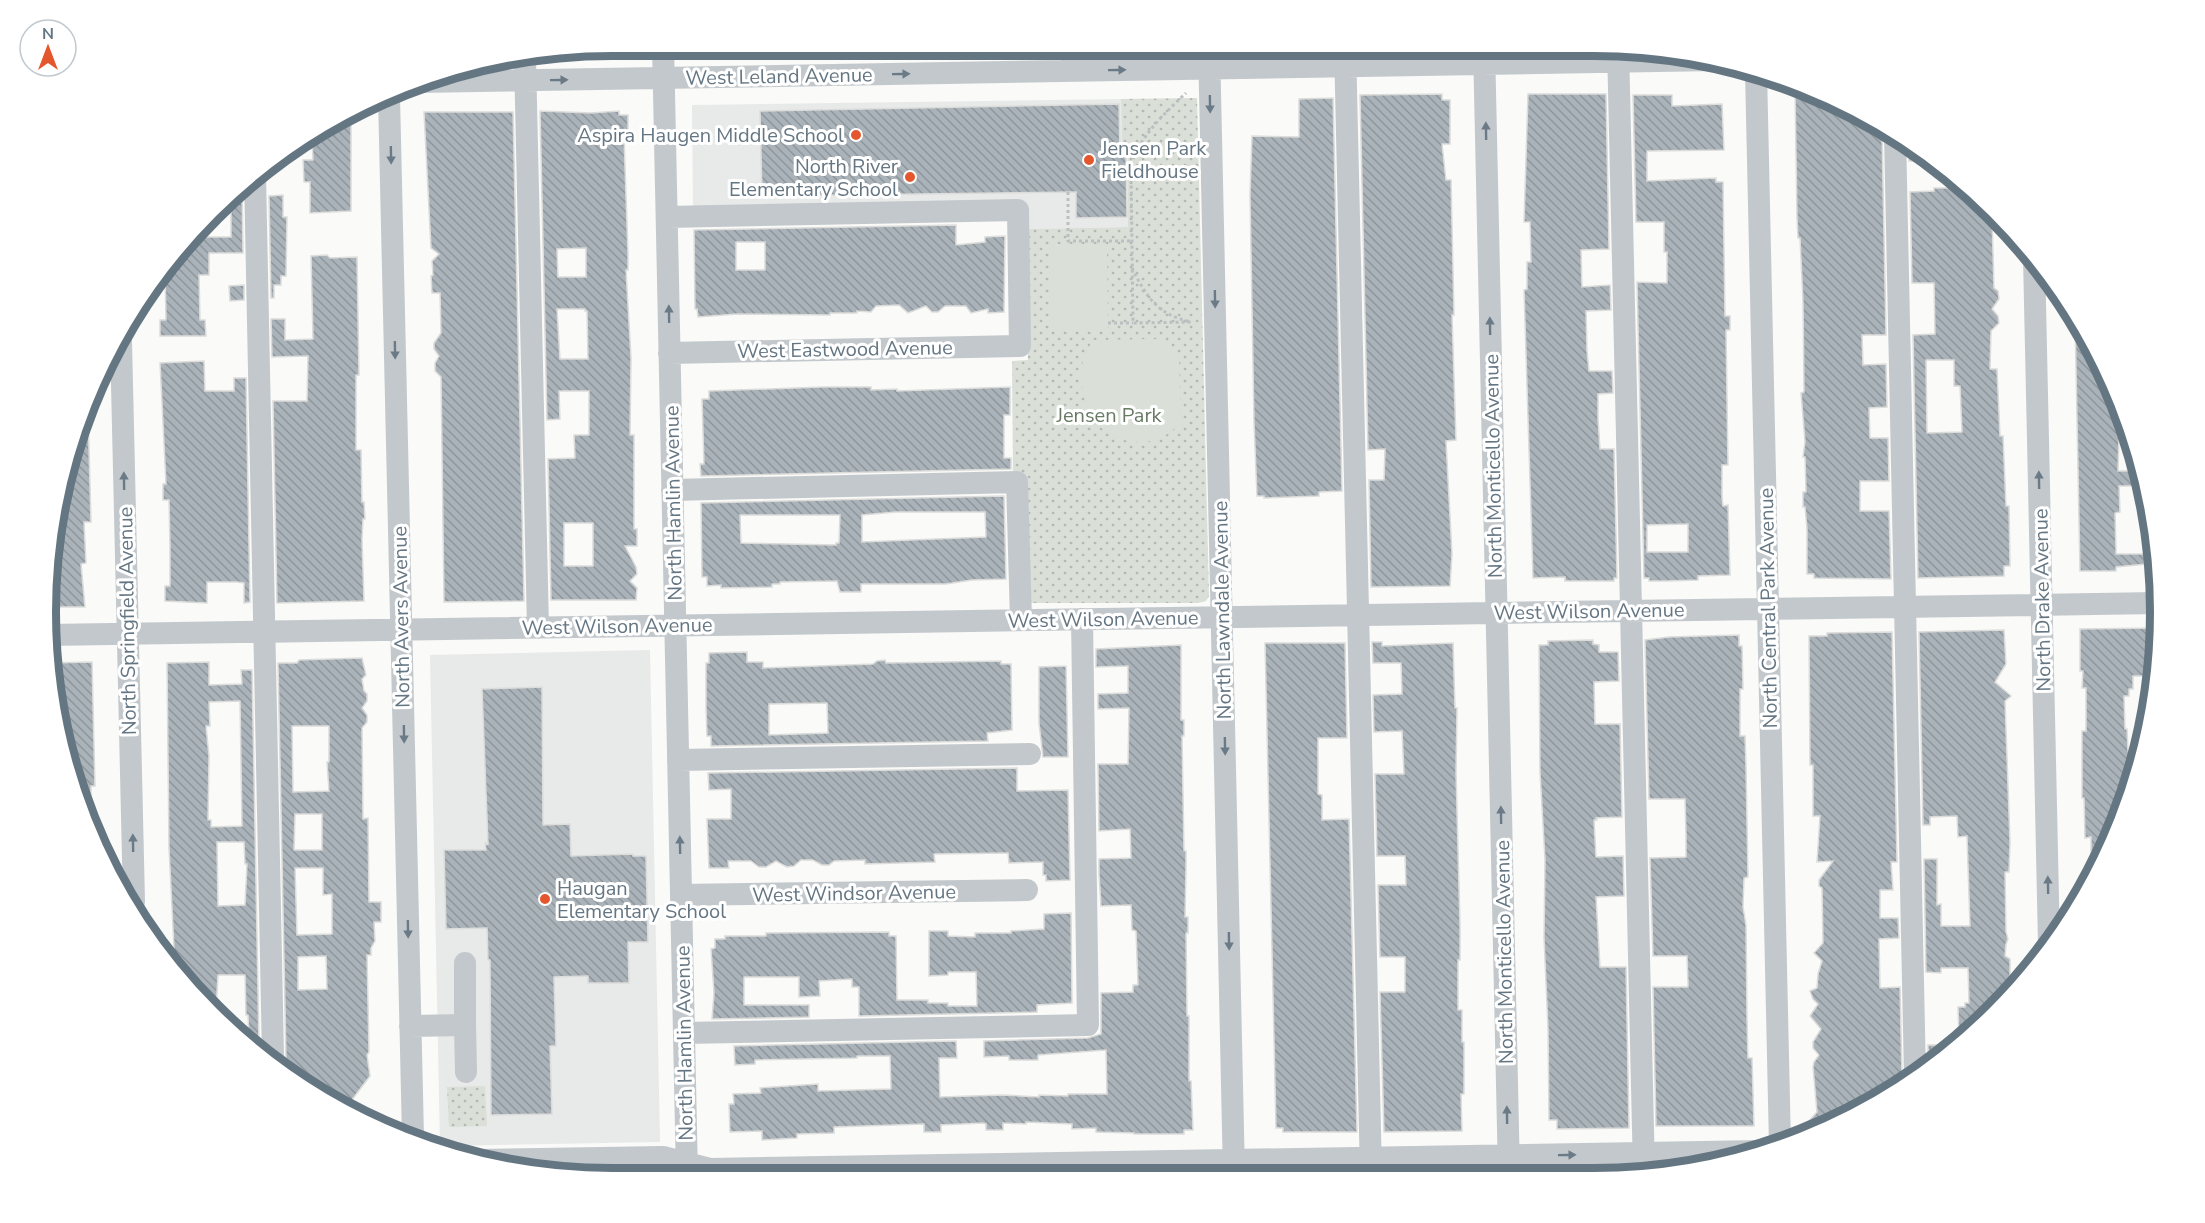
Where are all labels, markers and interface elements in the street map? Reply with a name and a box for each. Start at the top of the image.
north arrow [18,18,78,78]
text: N [42,23,54,45]
street label: West Leland Avenue [685,61,873,92]
one-way arrow [1108,66,1127,75]
one-way arrow [892,69,911,79]
one-way arrow [550,75,569,84]
one-way arrow [1206,95,1215,114]
place label: Aspira Haugen Middle School [577,122,844,149]
one-way arrow [1481,122,1491,141]
marker: Aspira Haugen Middle School [849,128,863,142]
place label: Jensen Park Fieldhouse [1100,135,1207,185]
one-way arrow [386,145,396,164]
place label: North River Elementary School [729,153,898,203]
marker: Jensen Park Fieldhouse [1082,153,1096,167]
marker: North River Elementary School [903,170,917,184]
one-way arrow [1210,290,1219,309]
one-way arrow [664,305,673,324]
one-way arrow [1485,317,1495,336]
street label: West Eastwood Avenue [737,334,953,365]
one-way arrow [390,340,400,359]
street label: North Monticello Avenue [1478,354,1509,578]
park label: Jensen Park [1055,402,1163,429]
street label: North Hamlin Avenue [658,405,689,601]
one-way arrow [119,471,129,490]
one-way arrow [2034,471,2044,490]
street label: North Central Park Avenue [1753,487,1784,729]
street label: North Lawndale Avenue [1207,500,1238,719]
street label: North Springfield Avenue [112,507,143,735]
street label: North Drake Avenue [2027,508,2058,692]
street label: North Avers Avenue [386,526,417,708]
street label: West Wilson Avenue [1493,596,1685,627]
street label: West Wilson Avenue [1007,604,1199,635]
street label: West Wilson Avenue [521,611,713,642]
one-way arrow [399,724,409,743]
one-way arrow [1220,737,1229,756]
one-way arrow [1496,806,1506,825]
one-way arrow [128,834,137,853]
one-way arrow [675,836,685,855]
street label: North Monticello Avenue [1489,840,1520,1064]
place label: Haugan Elementary School [557,875,726,925]
one-way arrow [2043,876,2052,895]
street label: West Windsor Avenue [752,878,956,909]
marker: Haugan Elementary School [538,892,552,906]
one-way arrow [403,919,413,938]
one-way arrow [1224,931,1234,950]
street label: North Hamlin Avenue [669,945,700,1141]
one-way arrow [1503,1106,1512,1125]
one-way arrow [1557,1150,1576,1160]

